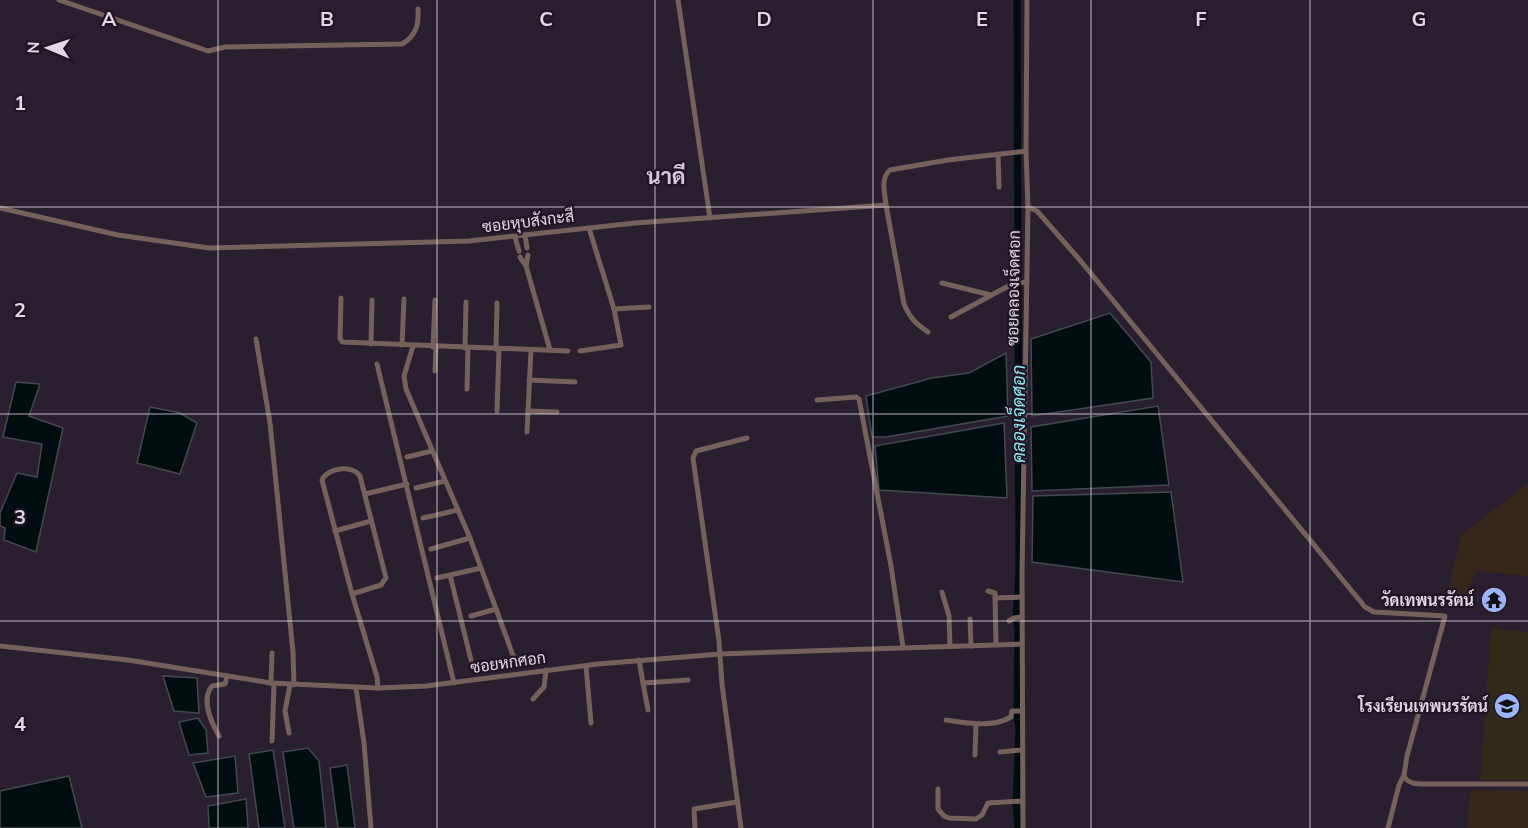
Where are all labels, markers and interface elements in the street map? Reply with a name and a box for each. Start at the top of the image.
text: A [102,6,117,31]
text: B [320,6,334,31]
text: C [539,6,553,31]
text: D [756,6,772,31]
text: E [976,6,988,31]
text: F [1195,6,1207,31]
text: G [1412,6,1426,31]
north arrow [18,18,78,78]
text: N [23,41,43,54]
text: 1 [14,90,26,115]
district label: นาดี [646,162,686,190]
street label: ซอยหุบสังกะสี [481,204,575,239]
street label: ซอยคลองเจ็ดศอก [999,230,1024,346]
text: 2 [14,297,26,322]
water label: คลองเจ็ดศอก [1005,365,1030,463]
text: 3 [14,504,26,529]
temple icon: วัดเทพนรรัตน์ [1479,585,1509,615]
place label: วัดเทพนรรัตน์ [1381,589,1475,610]
street label: ซอยหกศอก [469,647,547,677]
school or university icon: โรงเรียนเทพนรรัตน์ [1492,691,1522,721]
place label: โรงเรียนเทพนรรัตน์ [1357,695,1489,716]
text: 4 [14,711,26,736]

